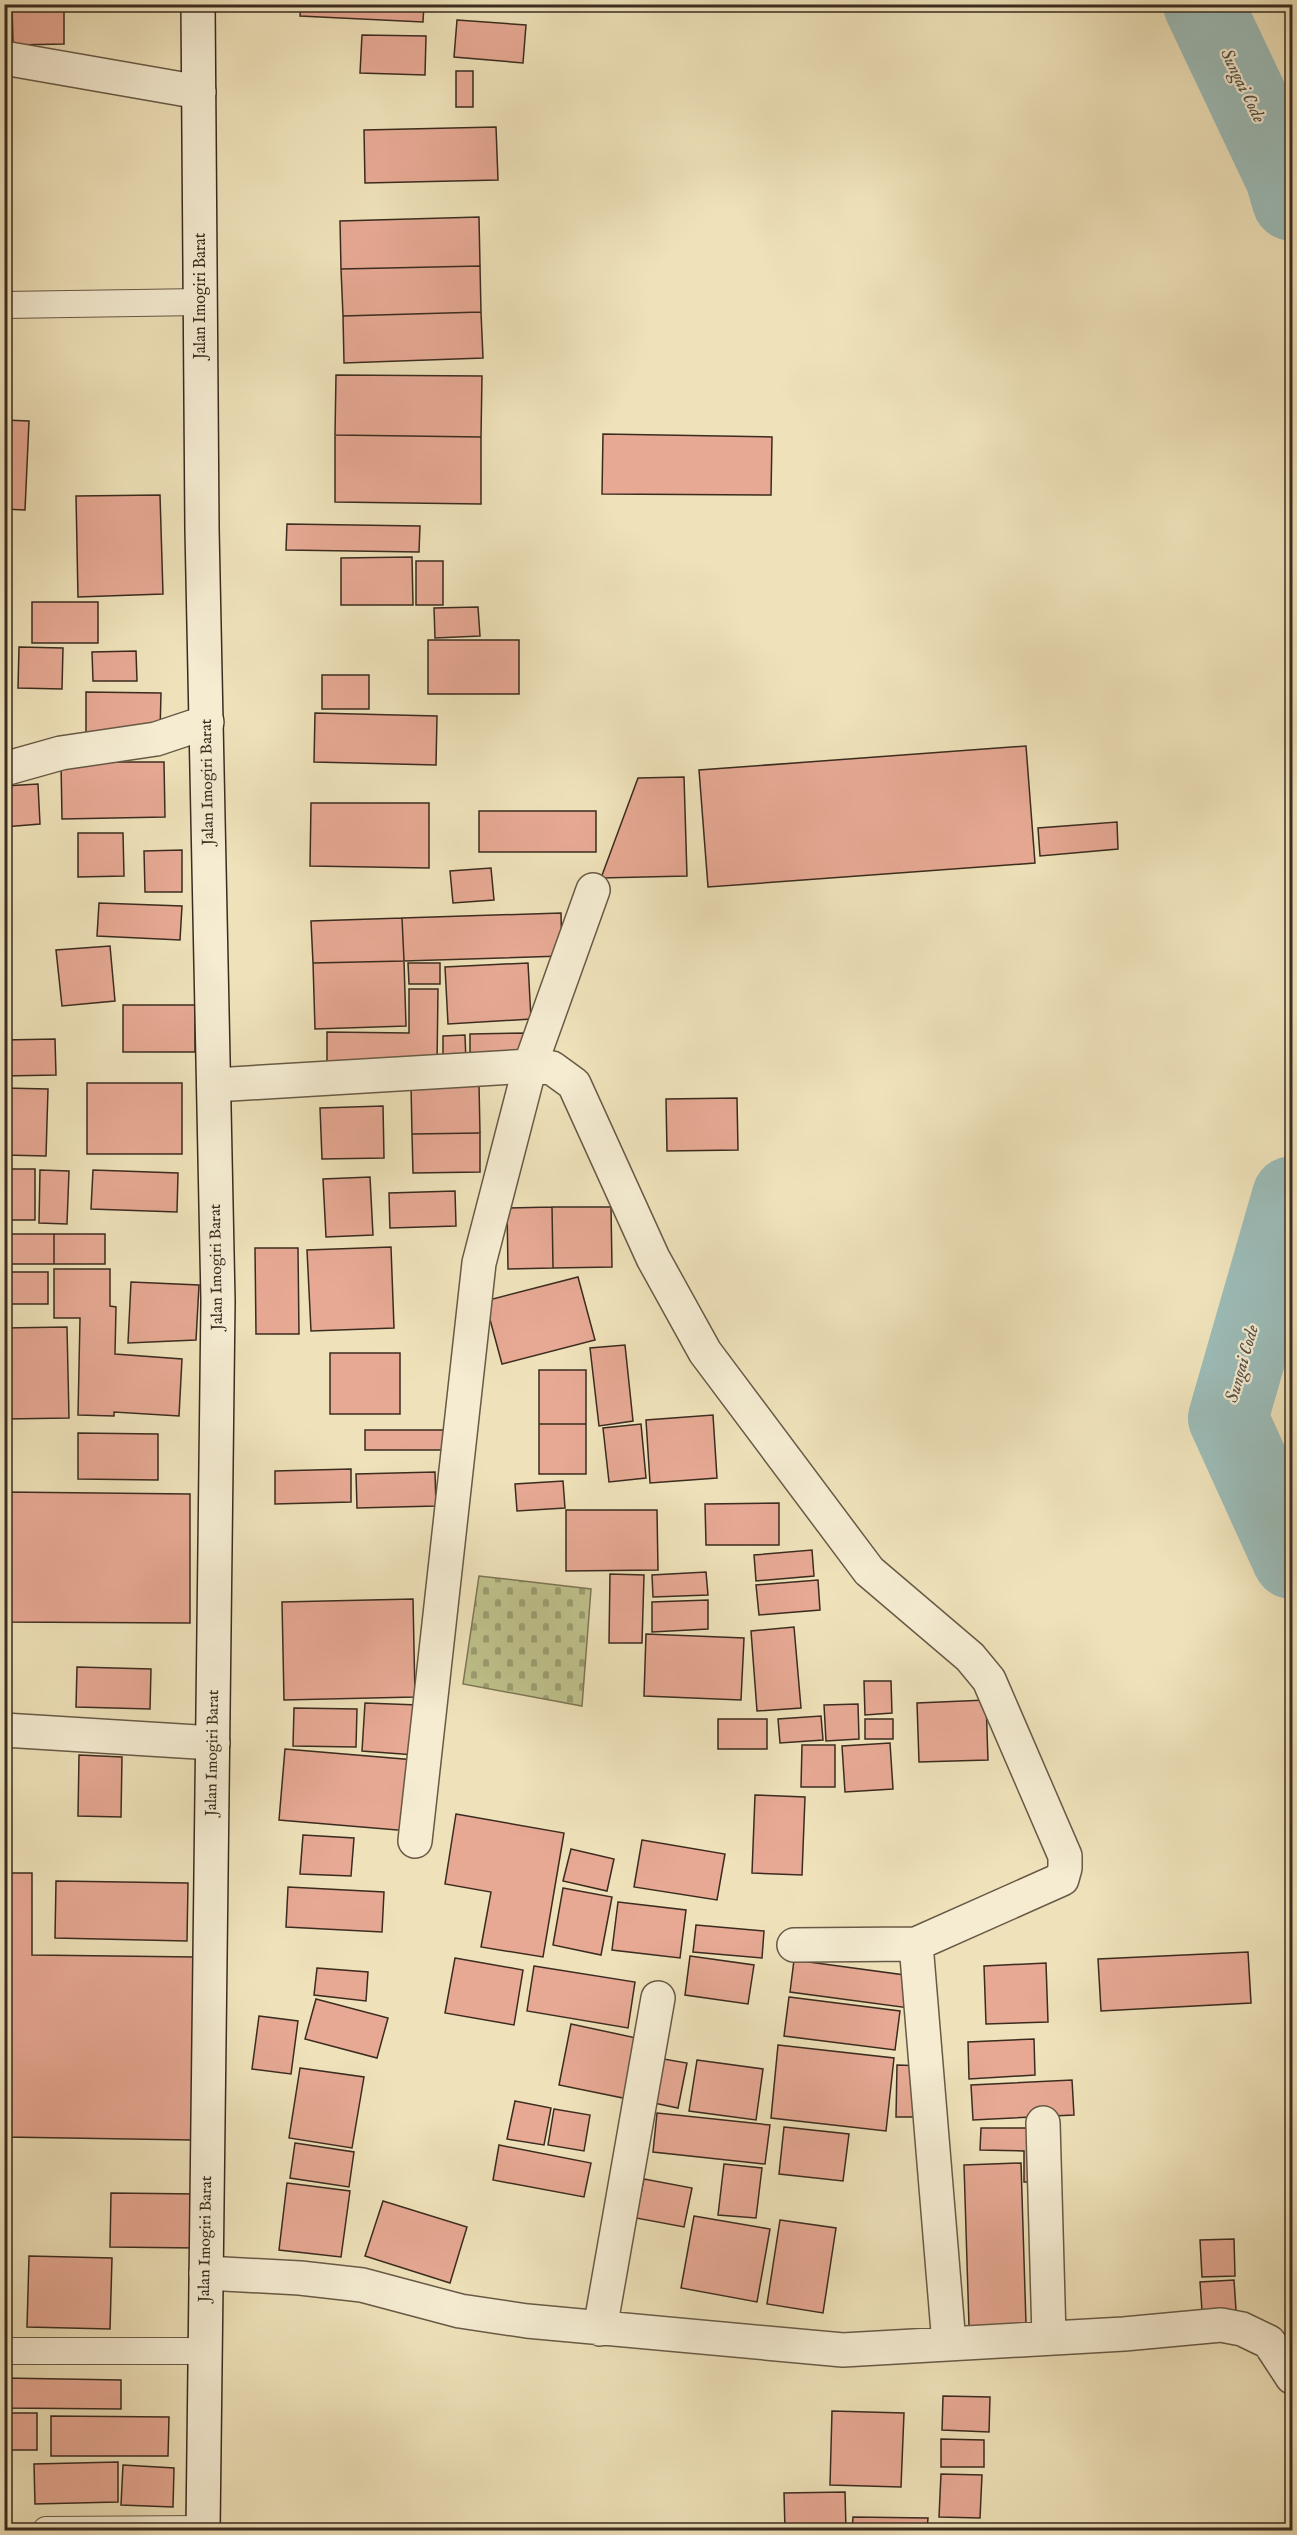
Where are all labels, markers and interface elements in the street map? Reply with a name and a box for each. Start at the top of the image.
water label: Sungai Code [1214,45,1270,127]
street label: Jalan Imogiri Barat [191,232,211,361]
street label: Jalan Imogiri Barat [197,718,219,847]
street label: Jalan Imogiri Barat [206,1203,228,1332]
water label: Sungai Code [1221,1322,1265,1406]
street label: Jalan Imogiri Barat [202,1689,224,1818]
street label: Jalan Imogiri Barat [195,2175,217,2304]

